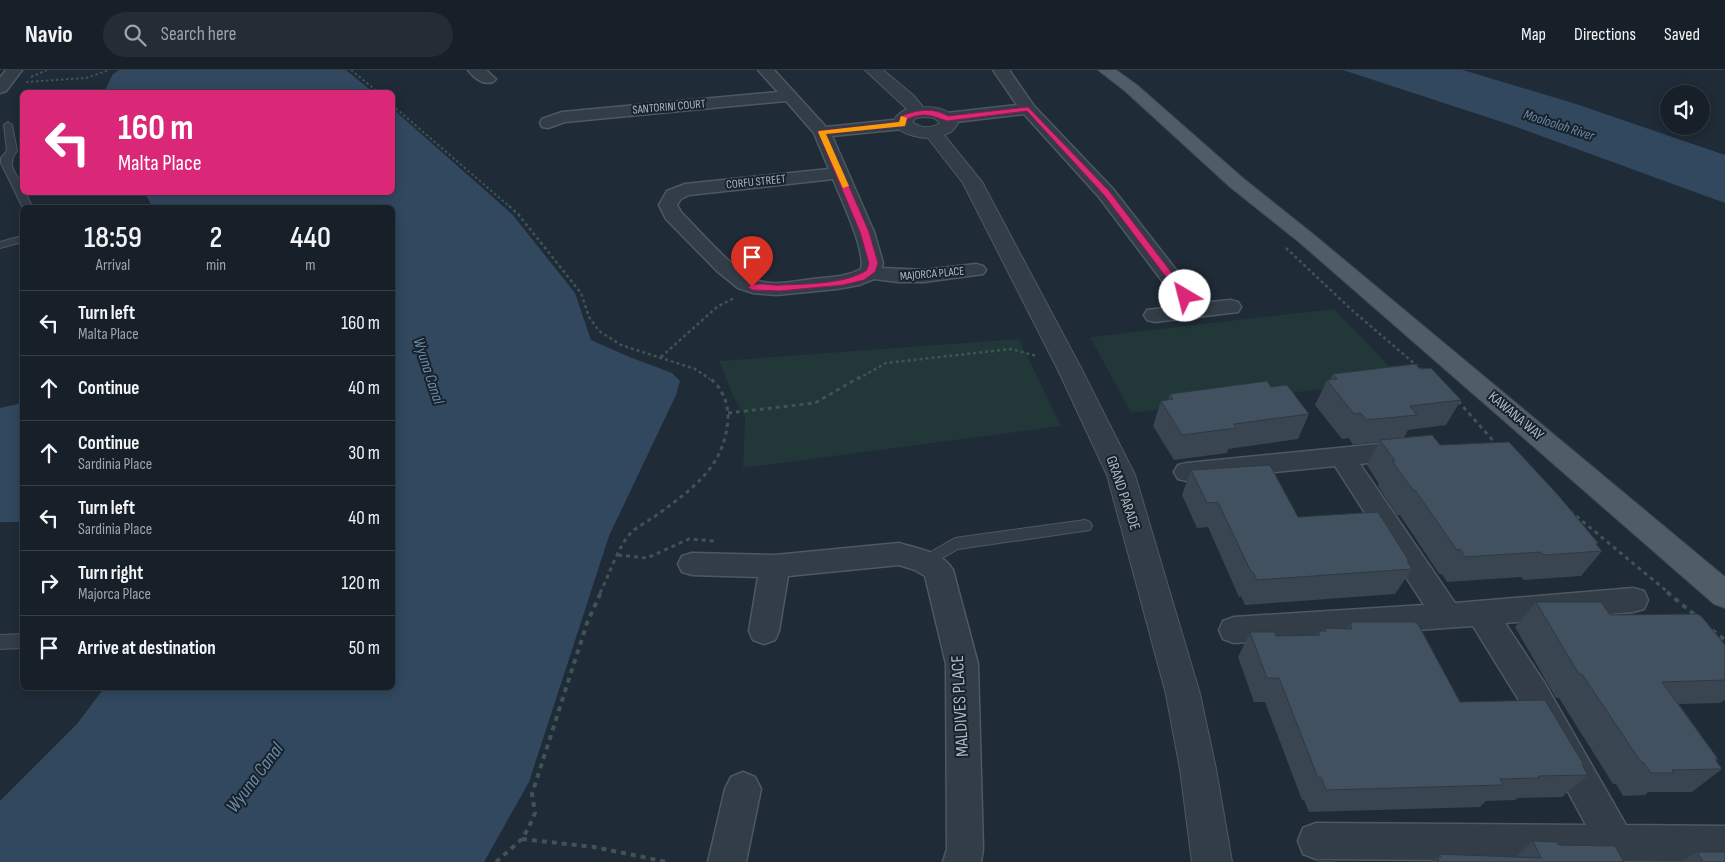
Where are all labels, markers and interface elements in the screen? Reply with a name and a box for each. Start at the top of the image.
search box [103,12,453,57]
text: Navio [25,20,73,49]
icon: search [121,21,149,49]
text: Search here [161,23,236,46]
text: Map [1521,24,1546,45]
text: Directions [1574,24,1636,45]
text: Saved [1664,24,1700,45]
map controls [1660,85,1710,135]
button: sound [1660,85,1710,135]
street label: SANTORINI COURT [632,96,706,118]
water label: Mooloolah River [1522,106,1597,145]
text: 160 m [118,107,194,150]
icon: left [35,110,100,175]
text: Malta Place [118,150,202,177]
street label: CORFU STREET [725,171,787,193]
text: 18:59 [84,220,142,256]
text: 2 [210,220,222,256]
text: 440 [290,220,331,256]
pin [731,236,773,287]
icon: arrive [738,243,766,271]
text: Arrival [96,256,130,275]
text: min [206,256,226,275]
text: m [305,256,316,275]
street label: MAJORCA PLACE [899,264,965,284]
position arrow [1158,269,1210,321]
text: Turn left [78,302,135,325]
icon: left [35,309,63,337]
text: 160 m [341,312,380,335]
text: Malta Place [78,325,139,344]
water label: Wyuna Canal [408,336,448,408]
icon: ahead [35,374,63,402]
text: Continue [78,377,139,400]
text: 40 m [348,377,380,400]
street label: KAWANA WAY [1484,387,1548,445]
text: Continue [78,432,139,455]
icon: ahead [35,439,63,467]
text: 30 m [348,442,380,465]
street label: GRAND PARADE [1101,453,1145,533]
text: Sardinia Place [78,455,152,474]
text: Turn left [78,497,135,520]
icon: left [35,504,63,532]
text: 40 m [348,507,380,530]
text: Sardinia Place [78,520,152,539]
text: Turn right [78,562,143,585]
icon: right [35,569,63,597]
text: 120 m [342,572,380,595]
text: Majorca Place [78,585,151,604]
icon: arrive [35,634,63,662]
text: Arrive at destination [78,637,216,660]
text: 50 m [349,637,380,660]
street label: MALDIVES PLACE [947,655,973,757]
water label: Wyuna Canal [221,738,289,817]

